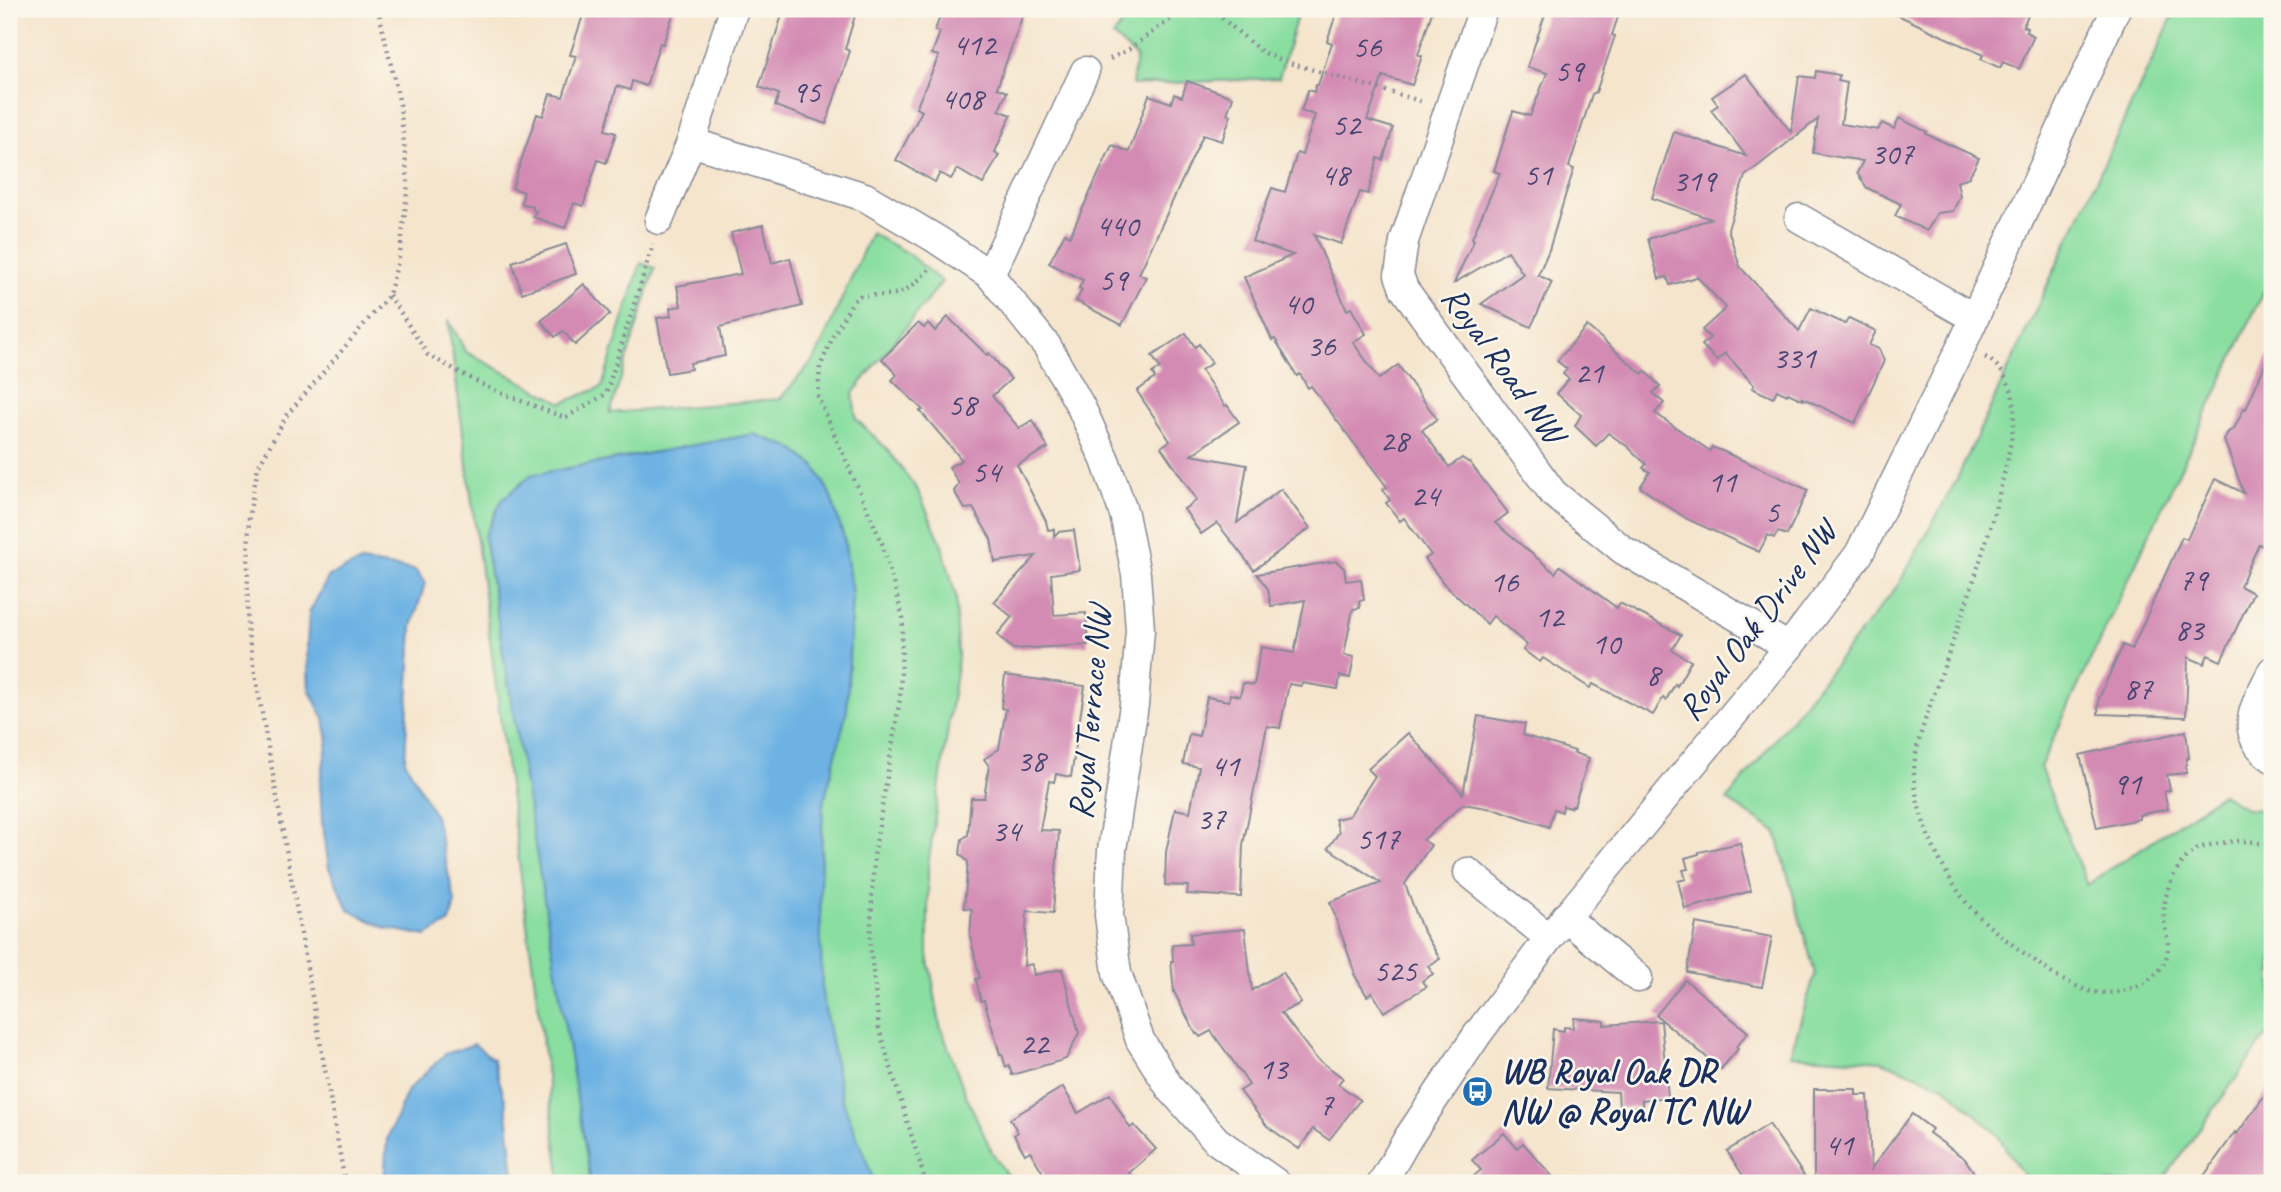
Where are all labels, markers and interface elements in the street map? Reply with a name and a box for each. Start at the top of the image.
house number: 412 [952,24,998,65]
house number: 56 [1353,26,1383,67]
house number: 59 [1555,50,1586,91]
house number: 95 [792,71,822,112]
house number: 408 [940,78,986,119]
house number: 52 [1332,104,1363,145]
house number: 307 [1870,133,1915,174]
house number: 48 [1321,154,1352,195]
house number: 51 [1524,154,1554,195]
house number: 319 [1672,160,1718,201]
house number: 440 [1095,205,1141,246]
house number: 59 [1099,259,1130,300]
street label: Royal Road NW [1432,277,1579,456]
house number: 40 [1284,283,1315,324]
house number: 36 [1307,325,1337,366]
house number: 331 [1772,337,1817,378]
house number: 21 [1575,352,1605,393]
house number: 58 [948,384,979,425]
house number: 28 [1380,420,1411,461]
house number: 54 [972,451,1004,492]
house number: 11 [1708,461,1738,502]
house number: 24 [1411,475,1443,516]
house number: 5 [1765,491,1781,532]
street label: Royal Oak Drive NW [1667,508,1850,729]
house number: 79 [2179,559,2210,600]
house number: 16 [1490,561,1520,602]
house number: 12 [1535,596,1566,637]
street label: Royal Terrace NW [1058,599,1122,821]
house number: 83 [2175,609,2206,650]
house number: 10 [1592,623,1623,664]
house number: 8 [1646,654,1663,695]
house number: 87 [2124,668,2154,709]
house number: 38 [1017,740,1048,781]
house number: 41 [1211,745,1241,786]
house number: 91 [2113,763,2143,804]
house number: 37 [1197,798,1227,839]
house number: 34 [992,810,1024,851]
house number: 517 [1356,818,1401,859]
house number: 525 [1373,950,1418,991]
house number: 22 [1020,1023,1051,1064]
house number: 13 [1259,1048,1290,1089]
place label: WB Royal Oak DR NW @ Royal TC NW [1501,1049,1752,1134]
bus stop icon: WB Royal Oak DR NW @ Royal TC NW [1461,1074,1495,1108]
house number: 7 [1319,1084,1335,1125]
house number: 41 [1825,1124,1855,1165]

